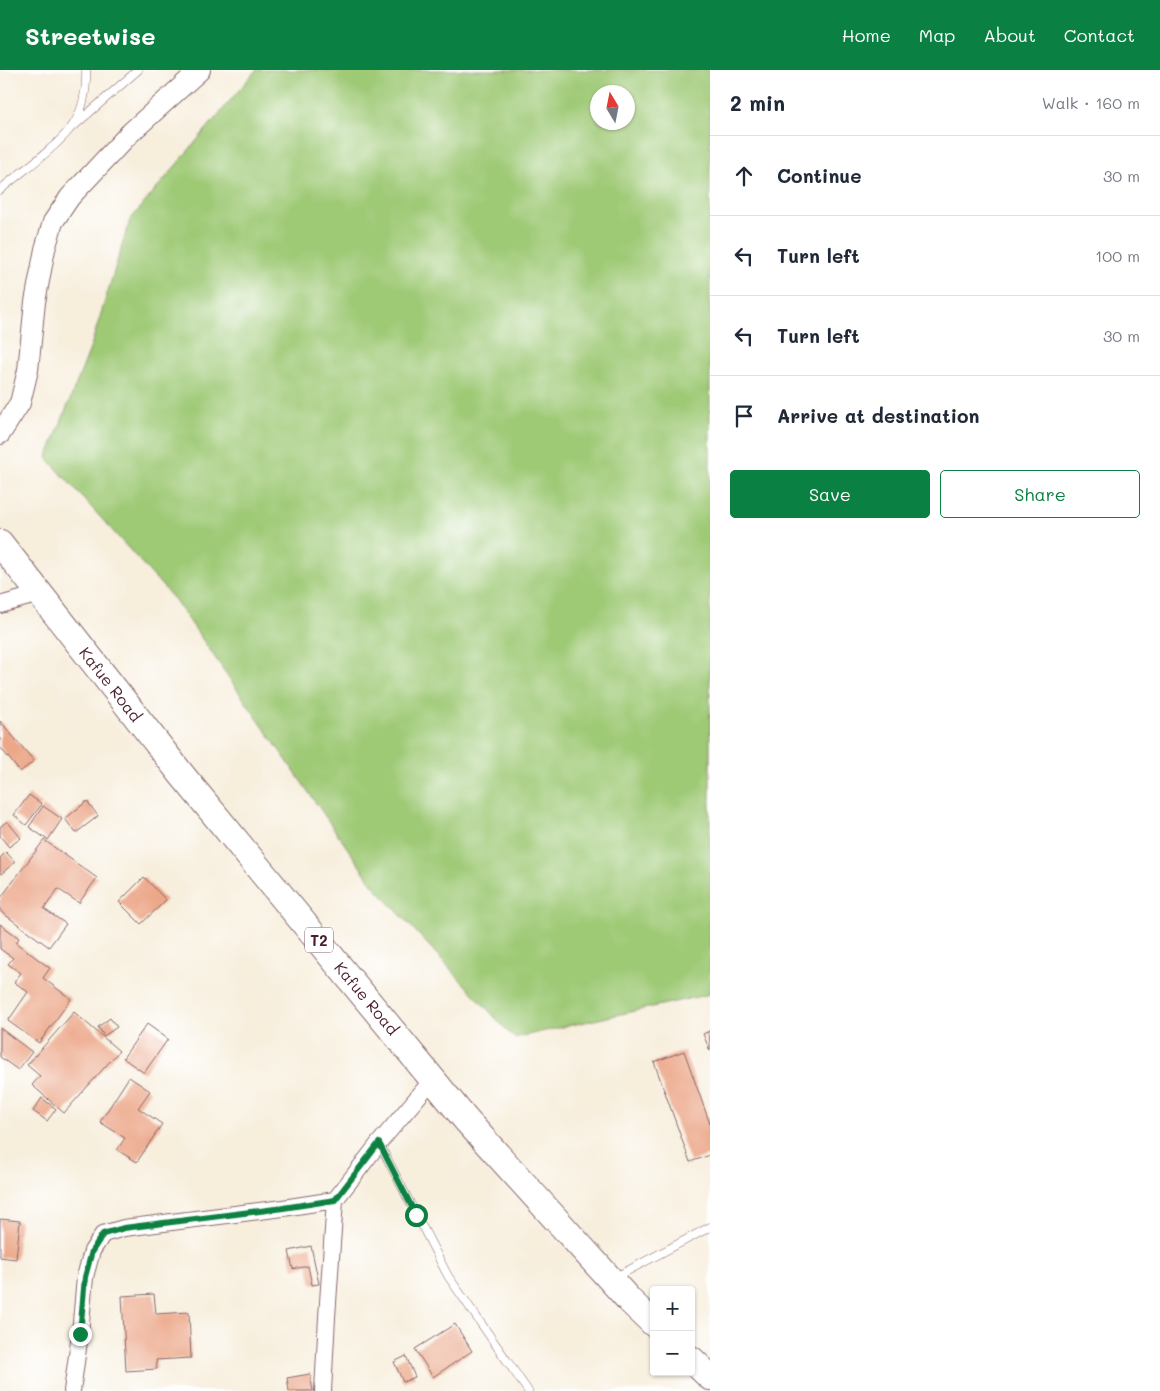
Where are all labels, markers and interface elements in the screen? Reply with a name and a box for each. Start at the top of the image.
text: Streetwise [25,20,155,51]
text: Home [842,23,891,47]
text: Map [919,23,955,47]
text: About [983,23,1036,47]
text: Contact [1064,23,1135,47]
north arrow [590,85,635,130]
text: 2 min [730,89,785,116]
text: Walk · 160 m [1042,92,1140,113]
icon: ahead [730,162,758,190]
text: Continue [777,163,862,188]
text: 30 m [1103,165,1140,186]
icon: left [730,242,758,270]
text: Turn left [777,243,860,268]
text: 100 m [1095,245,1140,266]
icon: left [730,322,758,350]
text: Turn left [777,323,860,348]
text: 30 m [1103,325,1140,346]
icon: arrive [730,402,758,430]
text: Arrive at destination [777,403,980,428]
button: Save [730,470,930,518]
button: Share [940,470,1140,518]
street label: Kafue Road [75,642,147,726]
road number: T2 [305,928,333,952]
street label: Kafue Road [330,957,404,1039]
route start [405,1204,428,1227]
map controls [650,1286,695,1376]
button: + [650,1286,695,1331]
route end [69,1323,92,1346]
button: − [650,1331,695,1376]

